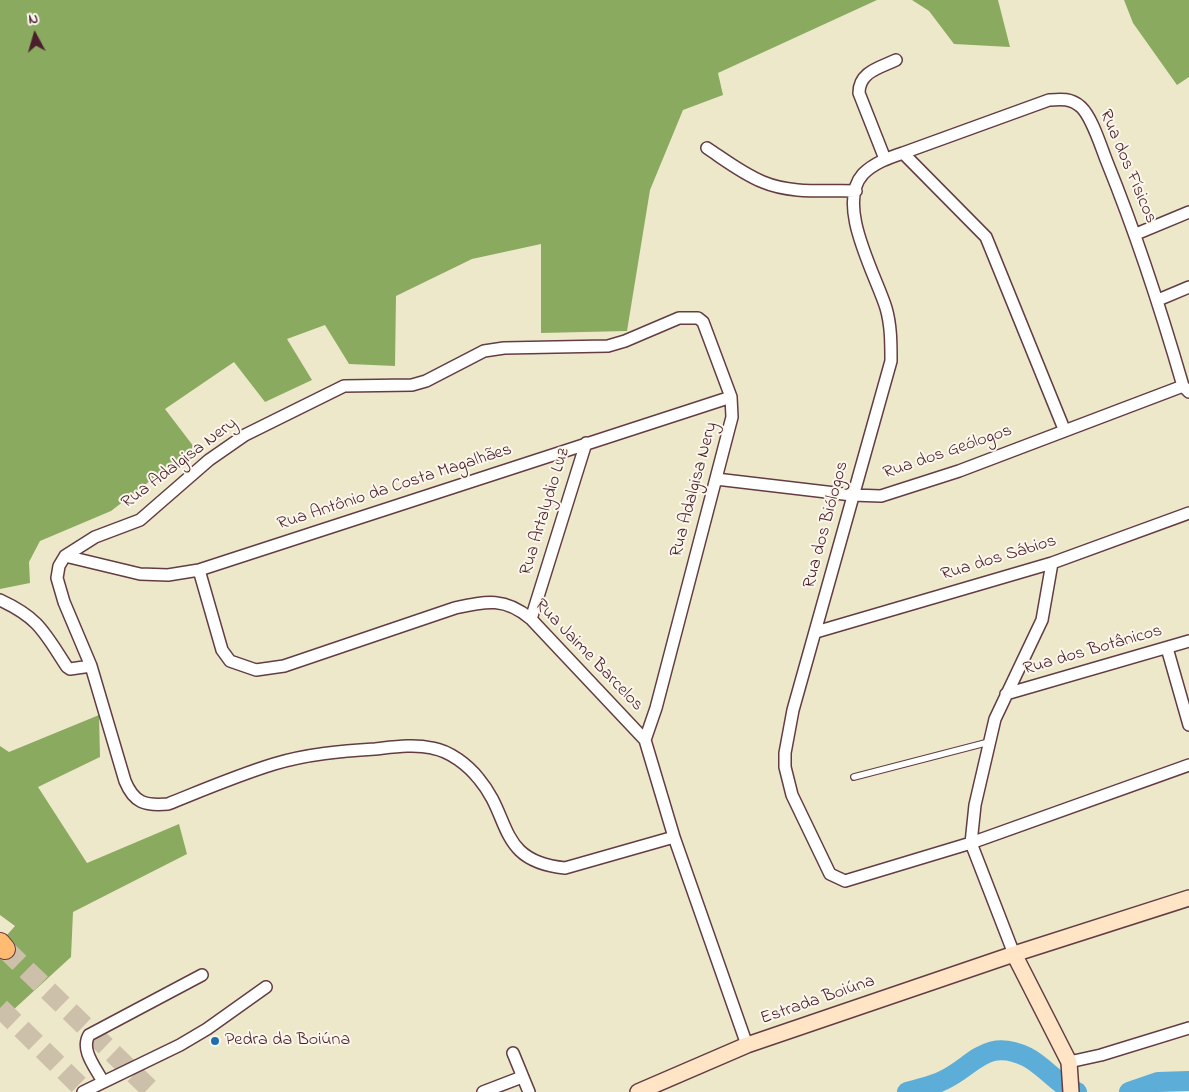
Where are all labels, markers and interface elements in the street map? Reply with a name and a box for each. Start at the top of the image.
text: N [28,9,39,31]
north arrow [10,10,60,60]
street label: Rua dos Físicos [1093,107,1161,227]
street label: Rua Adalgisa Nery [118,414,242,514]
street label: Rua Adalgisa Nery [667,420,723,560]
street label: Rua dos Geólogos [881,421,1015,485]
street label: Rua Antônio da Costa Magalhães [275,440,515,536]
street label: Rua Artalydio Luz [516,446,576,578]
street label: Rua dos Biólogos [800,459,854,591]
street label: Rua dos Sábios [939,531,1059,587]
street label: Rua Jaime Barcelos [529,595,647,717]
street label: Rua dos Botânicos [1021,621,1165,681]
street label: Estrada Boiúna [758,971,878,1031]
place label: Pedra da Boiúna [225,1030,350,1052]
marker: Pedra da Boiúna [209,1035,221,1047]

